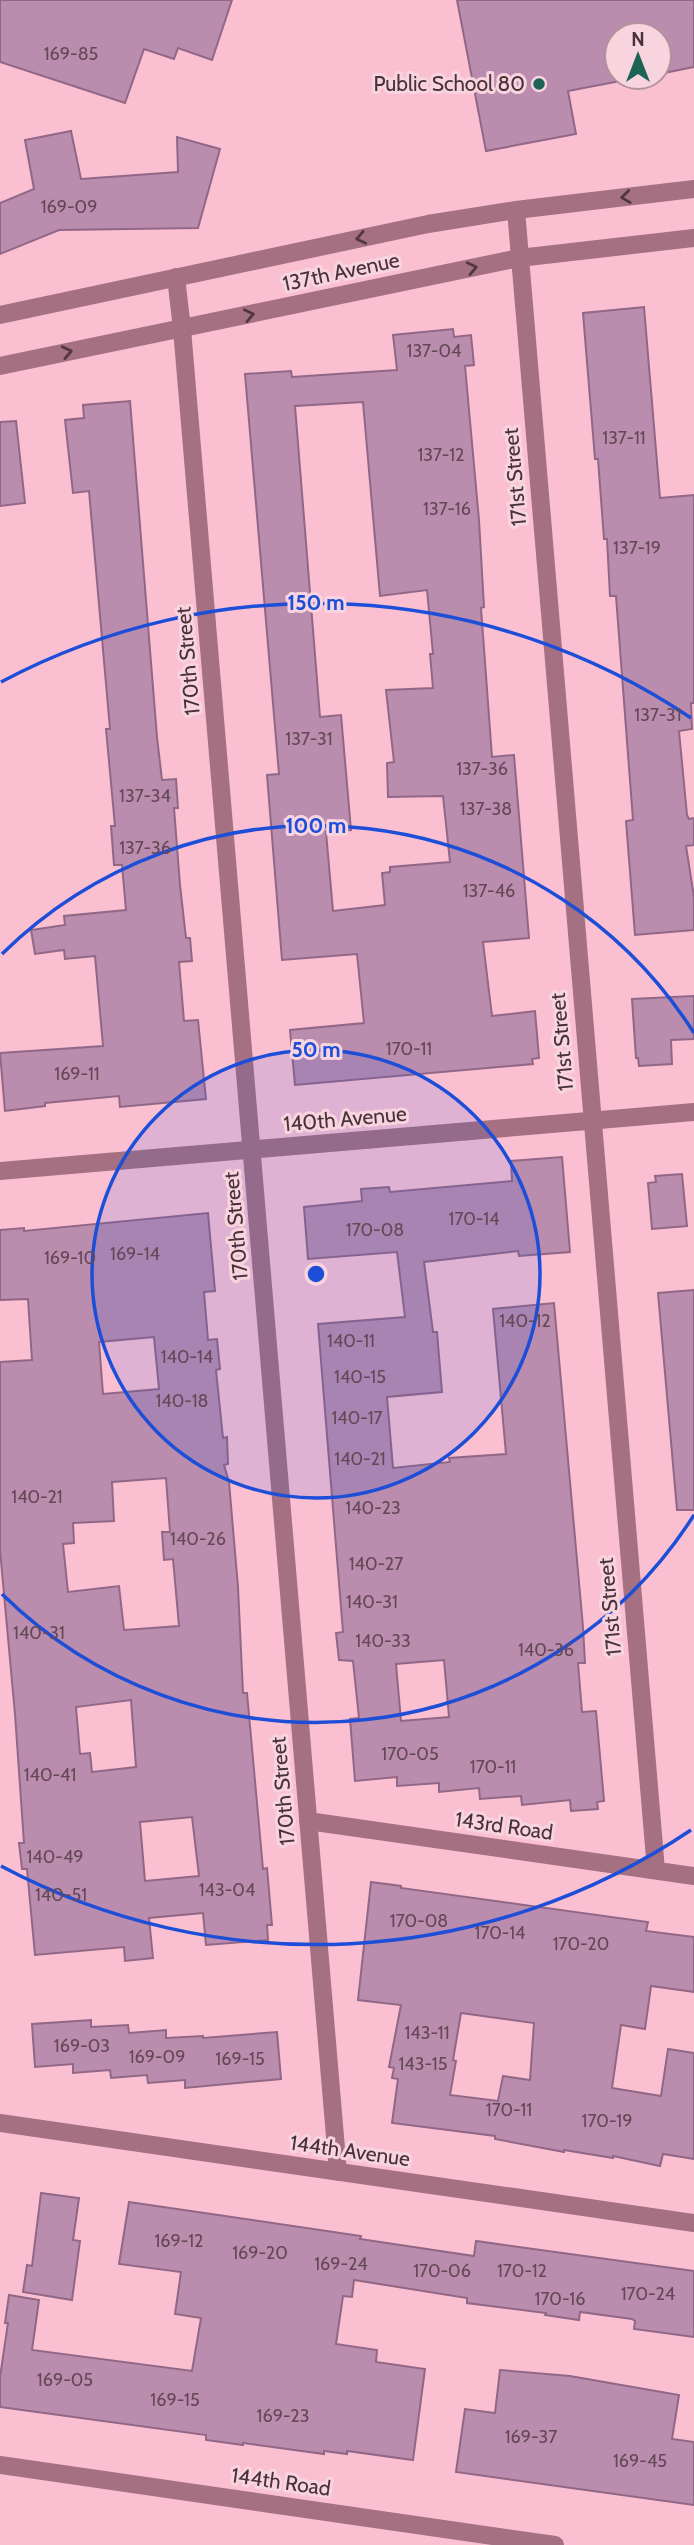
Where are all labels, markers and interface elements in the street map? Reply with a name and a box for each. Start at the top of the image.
north arrow [603,21,673,91]
text: N [631,28,645,51]
house number: 169-85 [44,43,98,65]
place label: Public School 80 [373,71,525,96]
marker: Public School 80 [531,76,547,92]
one-way arrow [620,189,631,204]
house number: 169-09 [41,196,97,218]
one-way arrow [355,230,367,245]
street label: 137th Avenue [280,247,402,296]
one-way arrow [466,262,478,277]
one-way arrow [243,308,255,323]
house number: 137-04 [407,340,461,362]
one-way arrow [61,346,73,361]
street label: 171st Street [498,427,531,527]
house number: 137-11 [602,427,646,449]
house number: 137-12 [417,444,465,466]
house number: 137-16 [423,498,471,520]
house number: 137-19 [613,537,661,559]
text: 150 m [288,590,344,615]
street label: 170th Street [170,606,205,716]
house number: 137-31 [634,704,682,726]
house number: 137-31 [285,728,333,750]
house number: 137-36 [456,758,508,780]
house number: 137-34 [119,785,171,807]
house number: 137-38 [460,798,512,820]
text: 100 m [286,813,346,838]
house number: 137-36 [119,837,171,859]
house number: 137-46 [463,880,515,902]
street label: 171st Street [545,992,578,1092]
text: 50 m [291,1037,341,1062]
house number: 170-11 [386,1038,432,1060]
house number: 169-11 [54,1063,100,1085]
street label: 140th Avenue [282,1101,408,1136]
street label: 170th Street [218,1171,253,1281]
house number: 170-14 [449,1208,499,1230]
house number: 170-08 [346,1219,404,1241]
house number: 169-14 [110,1243,160,1265]
house number: 169-10 [44,1247,96,1269]
centre of rings [304,1262,328,1286]
house number: 140-12 [499,1310,551,1332]
house number: 140-11 [327,1330,375,1352]
house number: 140-14 [161,1346,213,1368]
house number: 140-15 [334,1366,386,1388]
house number: 140-18 [156,1390,208,1412]
house number: 140-17 [331,1407,383,1429]
house number: 140-21 [334,1448,386,1470]
house number: 140-21 [11,1486,63,1508]
house number: 140-23 [345,1497,401,1519]
house number: 140-26 [170,1528,226,1550]
house number: 140-27 [349,1553,403,1575]
street label: 171st Street [593,1557,626,1657]
house number: 140-31 [346,1591,398,1613]
house number: 140-31 [13,1622,65,1644]
house number: 140-33 [355,1630,411,1652]
house number: 140-36 [518,1639,574,1661]
street label: 170th Street [265,1736,300,1846]
house number: 170-05 [381,1743,439,1765]
house number: 170-11 [470,1756,516,1778]
house number: 140-41 [24,1764,76,1786]
street label: 143rd Road [453,1806,555,1845]
house number: 140-49 [26,1846,84,1868]
house number: 143-04 [199,1879,255,1901]
house number: 140-51 [35,1884,87,1906]
house number: 170-08 [390,1910,448,1932]
house number: 170-14 [475,1922,525,1944]
house number: 170-20 [553,1933,609,1955]
house number: 143-11 [404,2022,450,2044]
house number: 169-03 [54,2035,110,2057]
house number: 169-09 [129,2046,185,2068]
house number: 169-15 [215,2048,265,2070]
house number: 143-15 [399,2053,447,2075]
house number: 170-11 [486,2099,532,2121]
house number: 170-19 [582,2110,632,2132]
street label: 144th Avenue [288,2130,412,2171]
house number: 169-12 [155,2230,203,2252]
house number: 169-20 [232,2242,288,2264]
house number: 169-24 [314,2253,368,2275]
house number: 170-06 [413,2260,471,2282]
house number: 170-12 [497,2260,547,2282]
house number: 170-24 [621,2283,675,2305]
house number: 170-16 [535,2288,585,2310]
house number: 169-05 [37,2369,93,2391]
house number: 169-15 [150,2389,200,2411]
house number: 169-23 [257,2405,309,2427]
house number: 169-37 [505,2426,557,2448]
house number: 169-45 [613,2450,667,2472]
street label: 144th Road [230,2462,332,2501]

